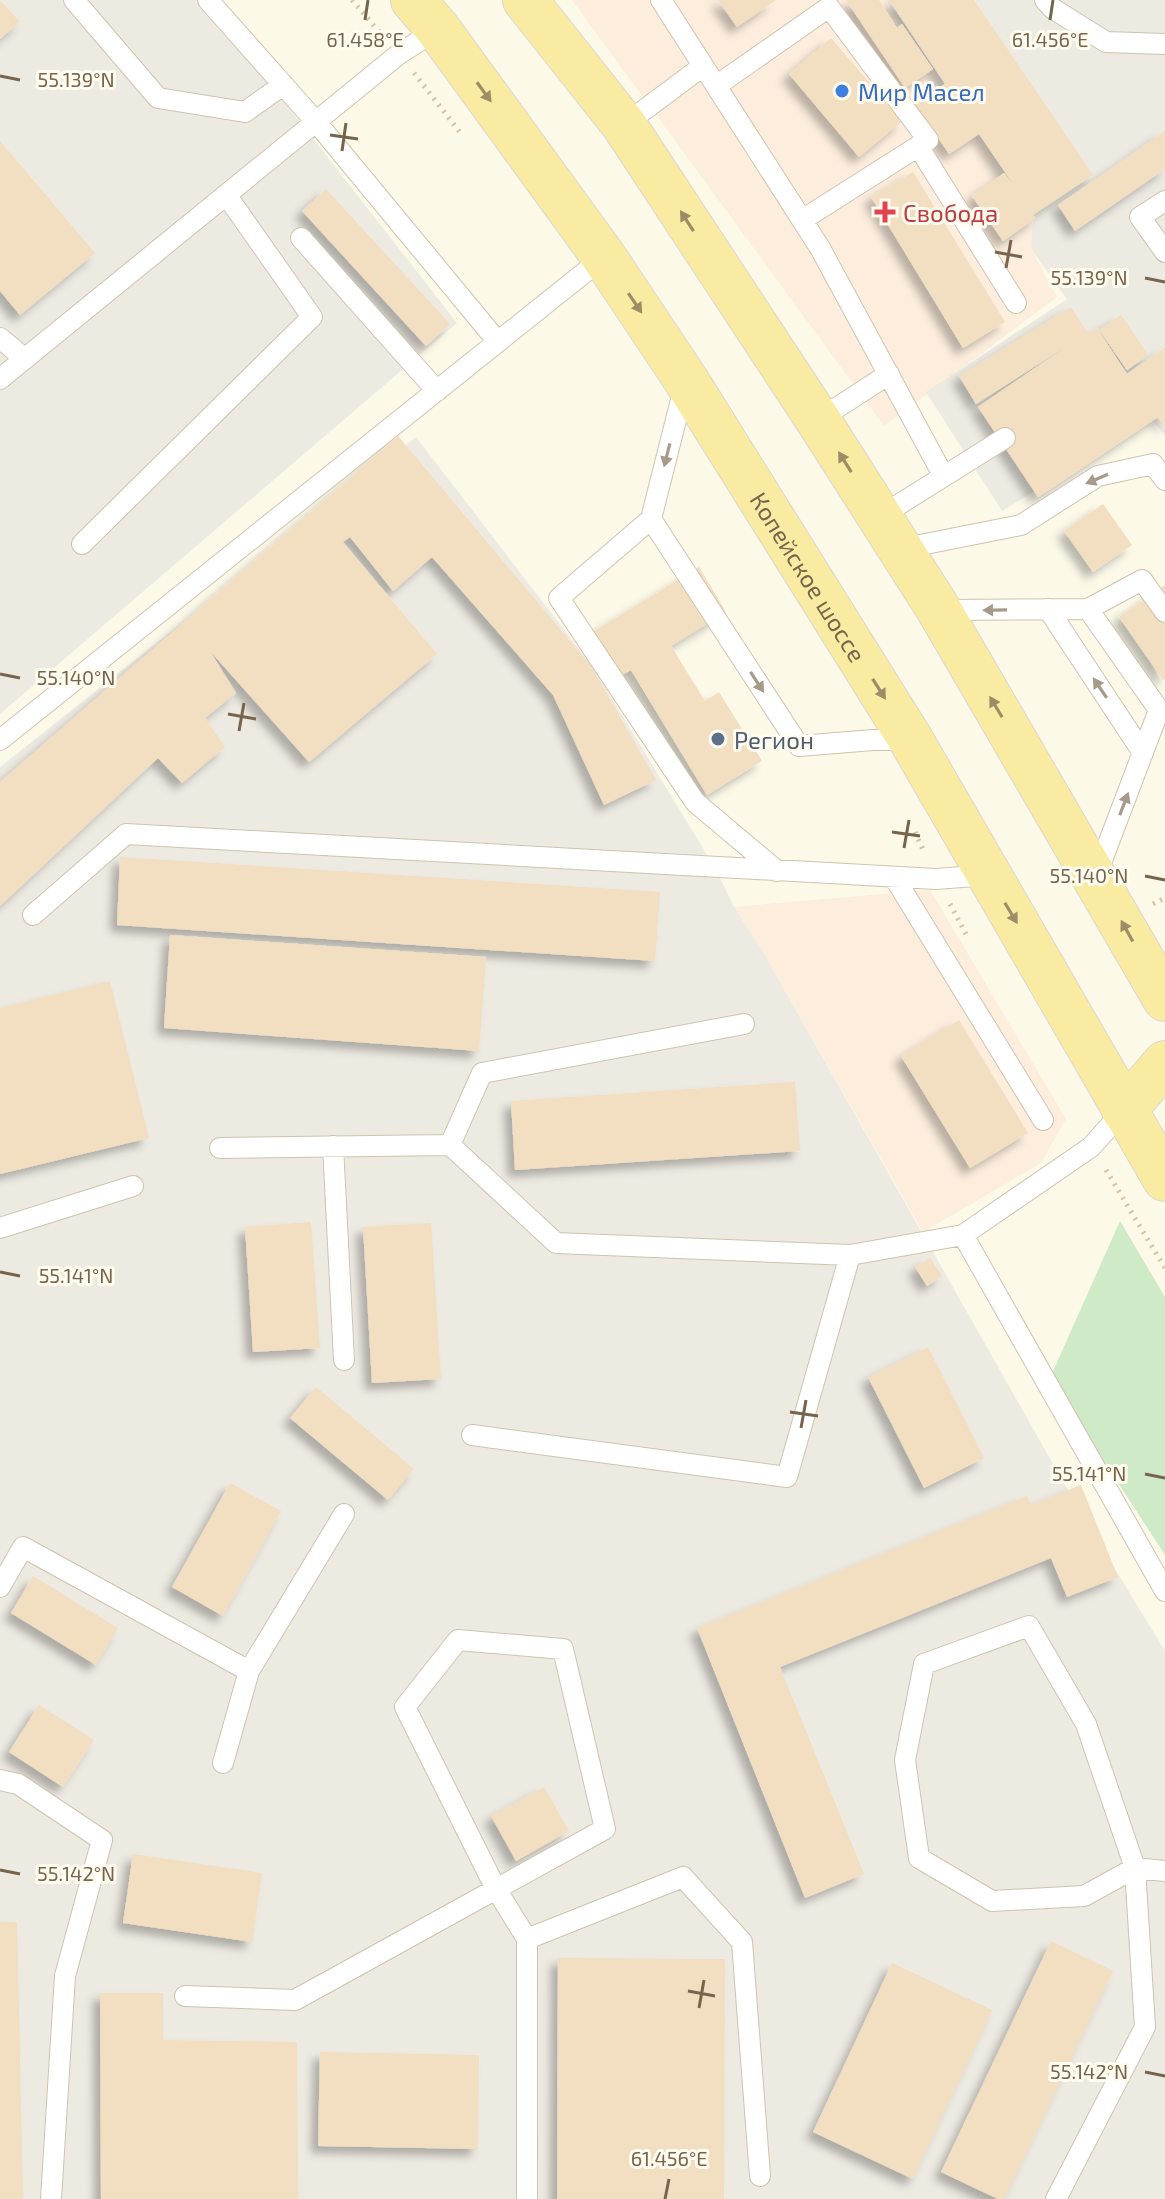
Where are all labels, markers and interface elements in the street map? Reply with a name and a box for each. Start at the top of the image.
text: 61.458°E [326,27,404,51]
text: 61.456°E [1012,27,1088,51]
text: 55.139°N [37,67,115,91]
place label: Мир Масел [858,77,985,106]
one-way arrow [475,82,491,102]
marker: Мир Масел [833,82,851,100]
place label: Свобода [903,198,998,227]
marker: Свобода [874,201,896,223]
one-way arrow [680,210,695,231]
text: 55.139°N [1050,265,1128,289]
one-way arrow [627,293,642,314]
one-way arrow [660,443,672,468]
one-way arrow [838,451,852,473]
one-way arrow [1085,473,1109,486]
street label: Копейское шоссе [745,486,873,667]
one-way arrow [982,603,1007,616]
text: 55.140°N [37,665,115,689]
one-way arrow [750,671,765,692]
one-way arrow [1093,677,1108,698]
one-way arrow [871,678,885,700]
one-way arrow [989,696,1003,718]
place label: Регион [734,725,814,754]
marker: Регион [709,730,727,748]
one-way arrow [1118,792,1131,816]
text: 55.140°N [1050,863,1128,887]
one-way arrow [1003,902,1017,924]
one-way arrow [1120,920,1134,943]
text: 55.141°N [39,1263,113,1287]
text: 55.141°N [1052,1461,1126,1485]
text: 55.142°N [37,1861,115,1885]
text: 55.142°N [1050,2059,1128,2083]
text: 61.456°E [631,2146,707,2170]

